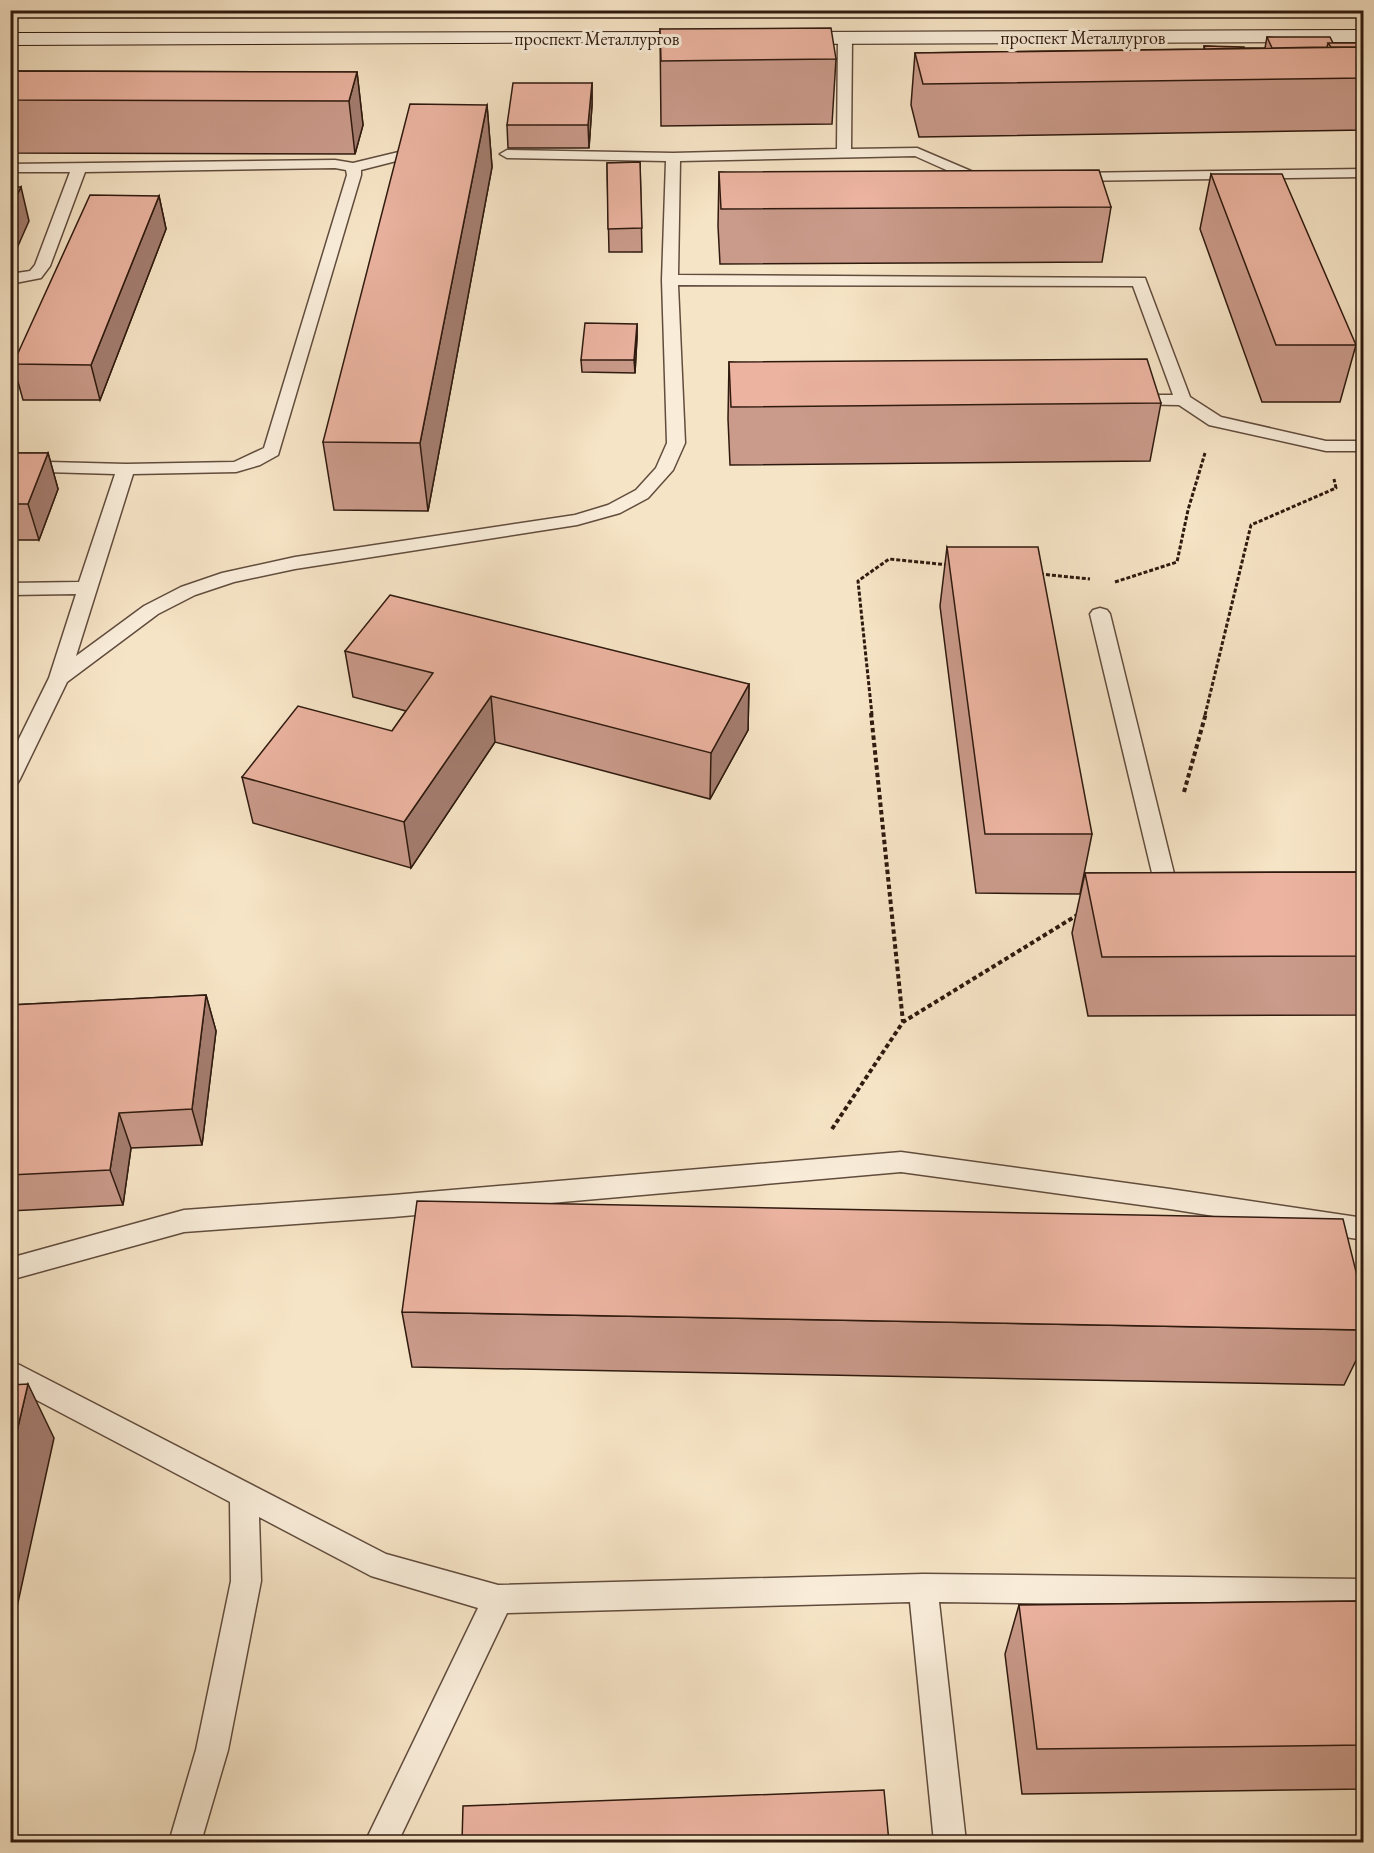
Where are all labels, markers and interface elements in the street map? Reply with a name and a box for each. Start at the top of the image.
street label: проспект Металлургов [1001,26,1166,49]
street label: проспект Металлургов [515,27,680,50]

